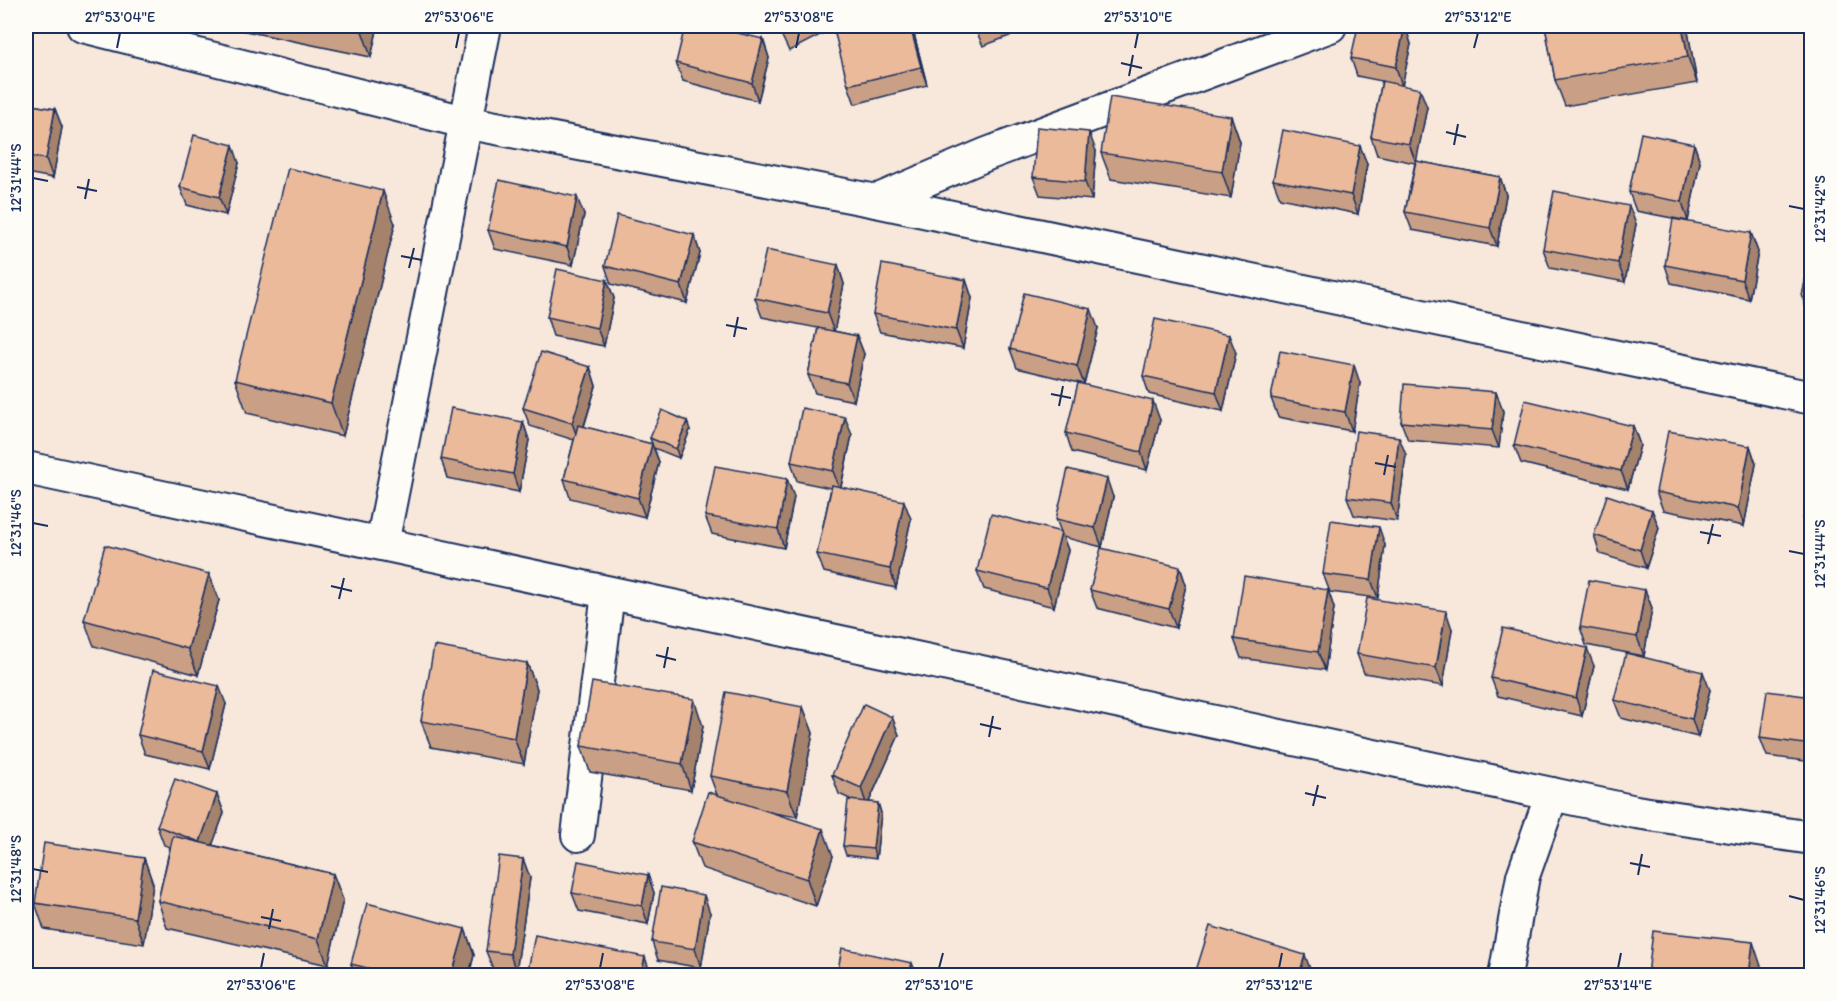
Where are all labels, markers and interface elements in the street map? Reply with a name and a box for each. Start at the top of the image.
text: 27°53'04"E [85,8,155,26]
text: 27°53'06"E [424,8,494,26]
text: 27°53'08"E [764,8,834,26]
text: 27°53'10"E [1104,8,1172,26]
text: 27°53'12"E [1444,8,1512,26]
text: 12°31'44"S [7,143,25,213]
text: 12°31'42"S [1811,175,1829,243]
text: 12°31'46"S [7,489,25,557]
text: 12°31'44"S [1811,519,1829,589]
text: 12°31'48"S [7,835,25,903]
text: 12°31'46"S [1811,866,1829,934]
text: 27°53'06"E [226,976,296,994]
text: 27°53'08"E [565,976,635,994]
text: 27°53'10"E [905,976,973,994]
text: 27°53'12"E [1245,976,1313,994]
text: 27°53'14"E [1584,976,1652,994]

